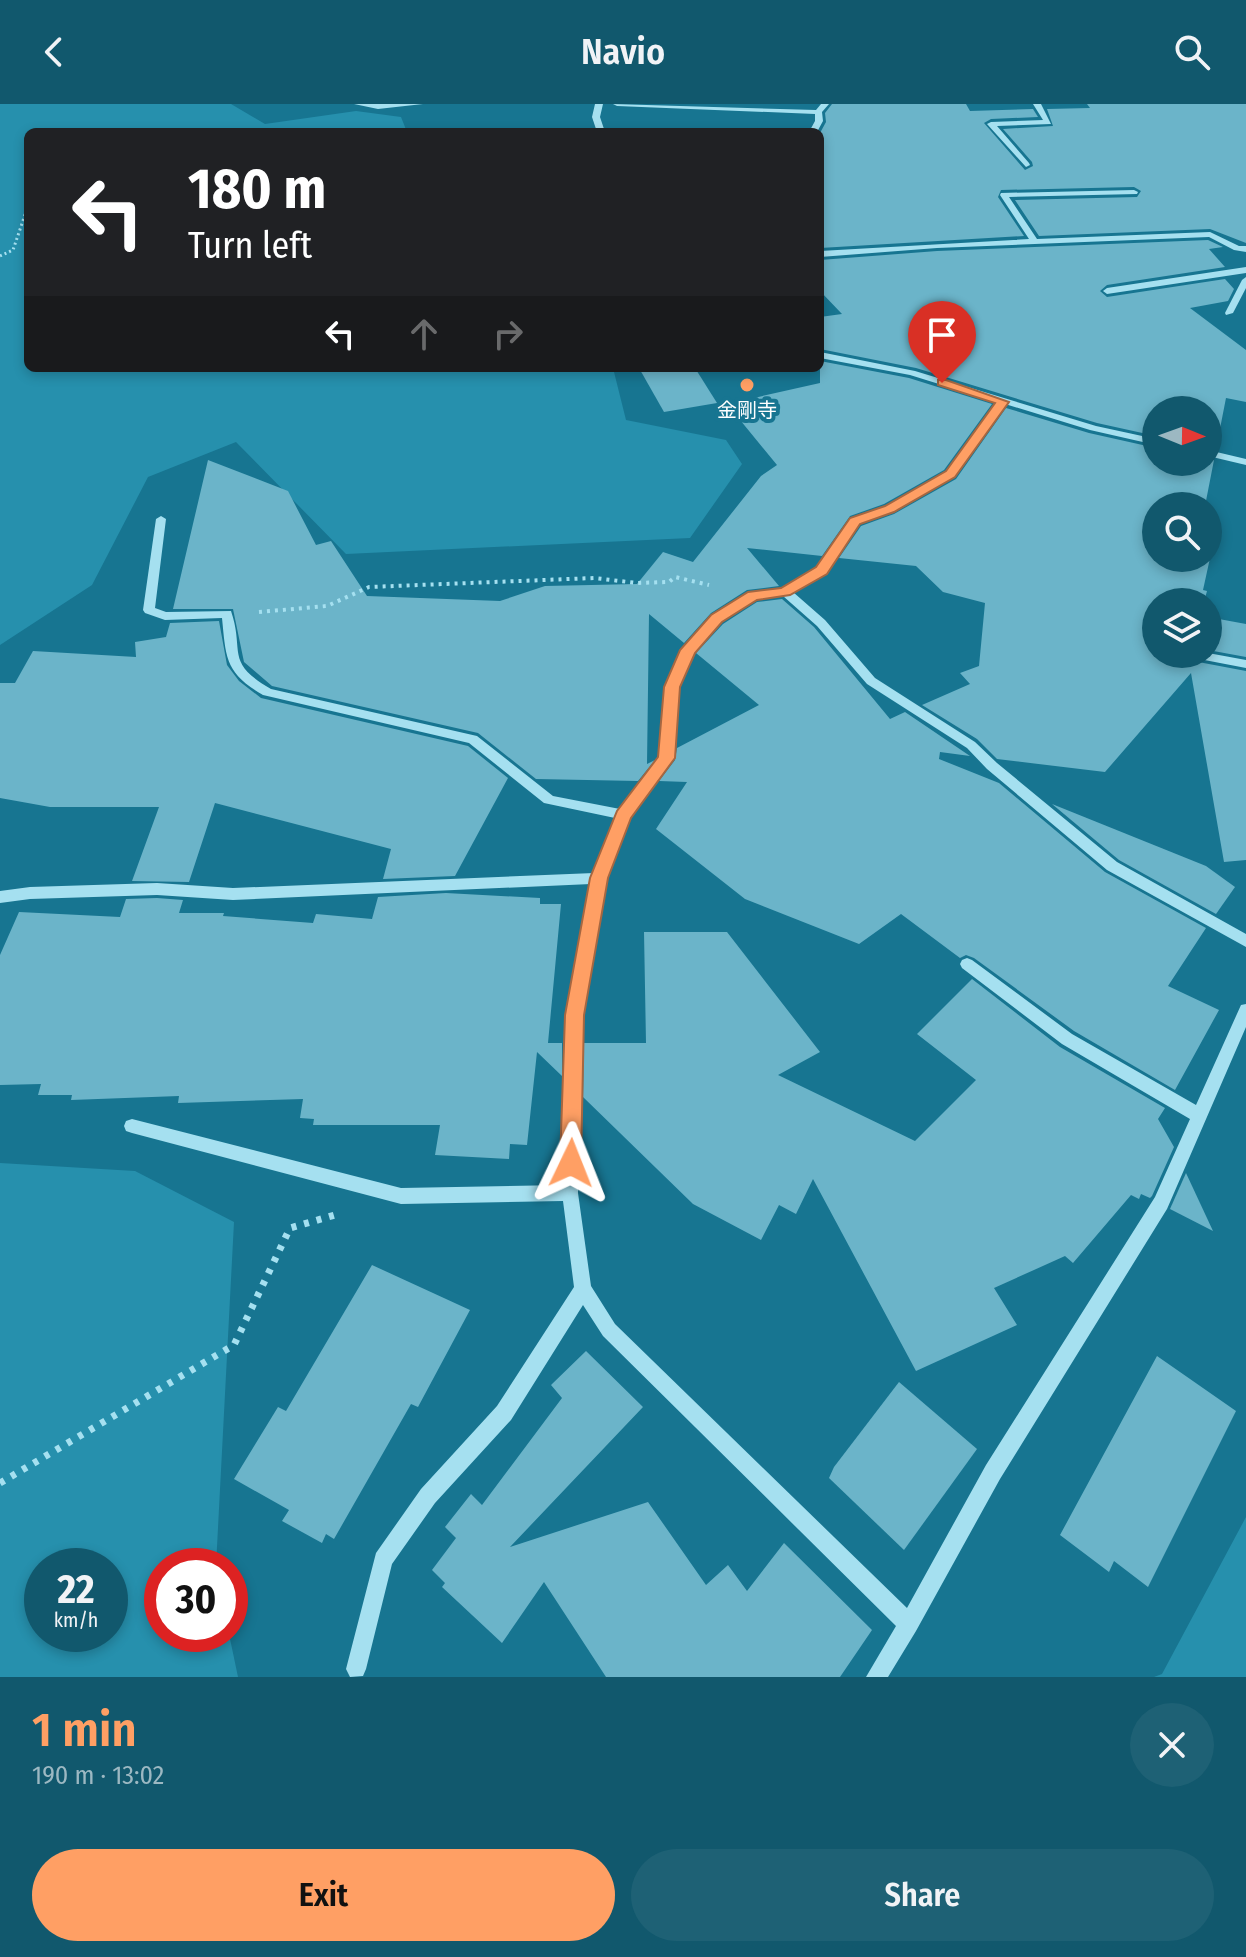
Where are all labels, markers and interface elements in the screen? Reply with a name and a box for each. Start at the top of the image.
icon: back [32,30,76,74]
text: Navio [581,30,665,74]
icon: search [1170,30,1214,74]
text: 180 m [188,156,326,223]
icon: left [56,160,160,264]
text: Turn left [188,224,312,268]
pin [908,301,976,383]
icon: left [318,312,362,356]
icon: ahead [402,312,446,356]
icon: right [486,312,530,356]
icon: arrive [920,313,964,357]
marker: 金剛寺 [738,376,756,394]
north arrow [1142,396,1222,476]
map controls [1142,396,1222,668]
place label: 金剛寺 [717,398,777,422]
button: search [1142,492,1222,572]
button: layers [1142,588,1222,668]
position arrow [529,1121,613,1205]
speed limit sign: 30 [144,1548,248,1652]
text: 22 [57,1566,95,1614]
text: km/h [54,1608,98,1632]
text: 1 min [32,1701,137,1759]
button: close [1130,1703,1214,1787]
text: 190 m · 13:02 [32,1760,164,1791]
button: Exit [32,1849,615,1941]
button: Share [631,1849,1214,1941]

